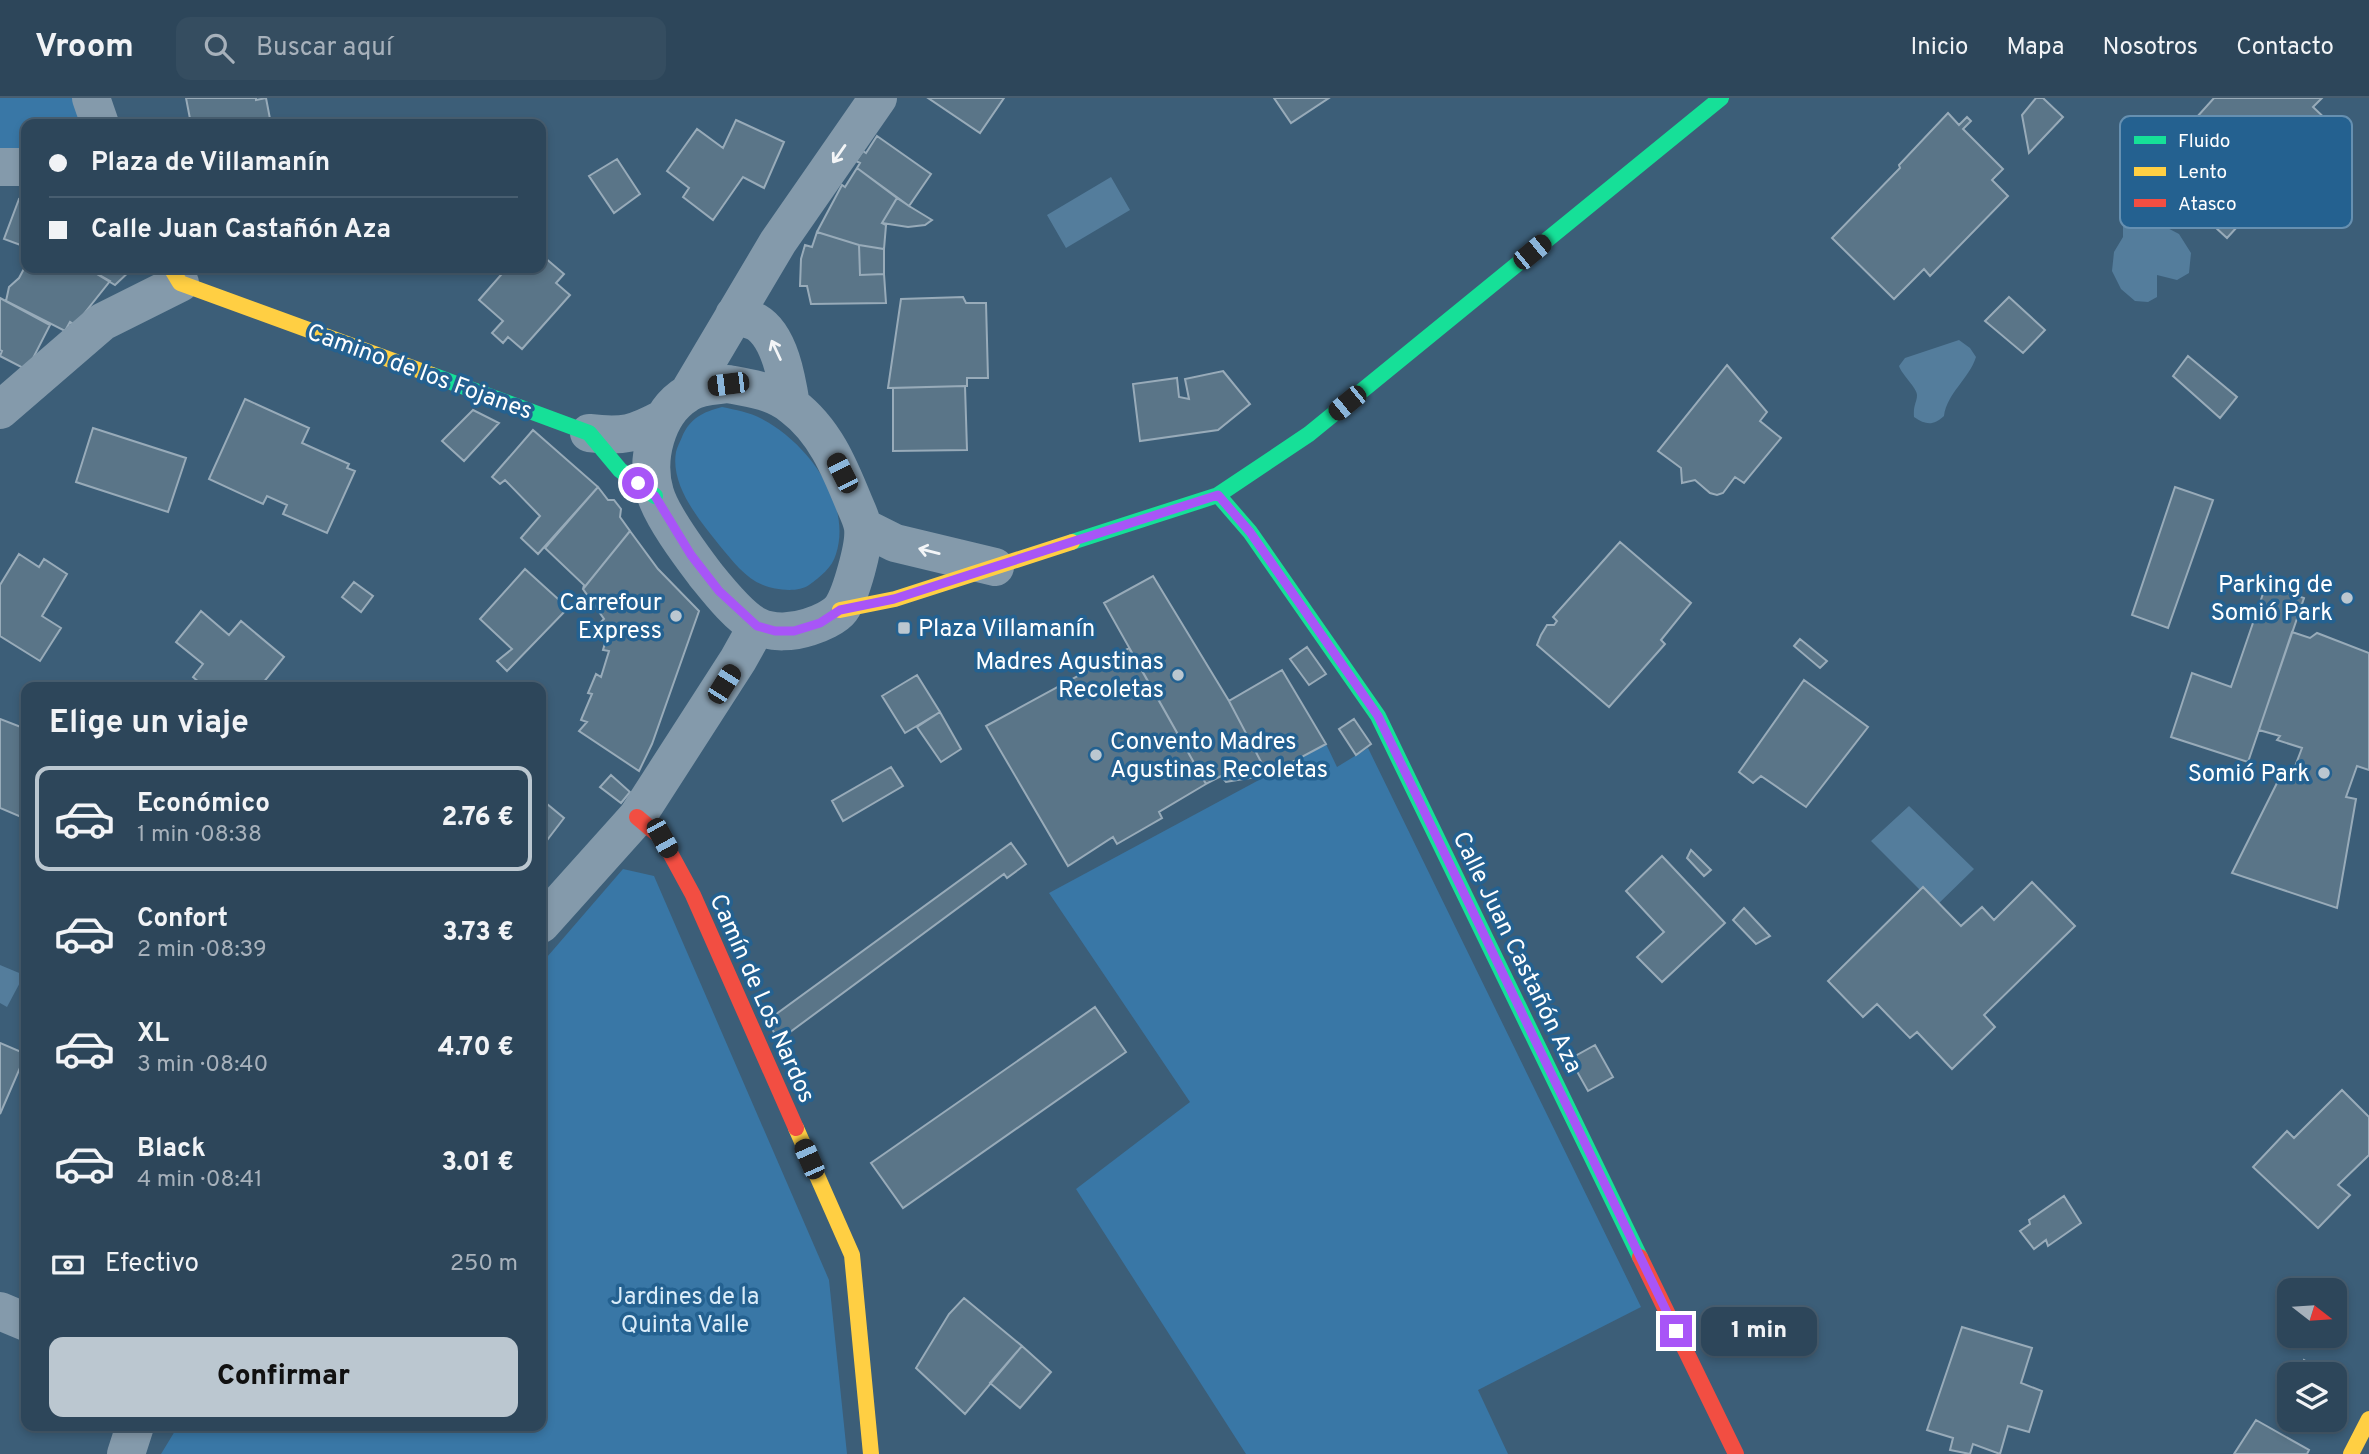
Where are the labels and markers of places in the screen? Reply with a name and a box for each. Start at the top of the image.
place label: Parking de Somió Park [2211,571,2333,629]
place label: Carrefour Express [559,589,662,647]
marker: Parking de Somió Park [2339,590,2355,606]
marker: Carrefour Express [668,608,684,624]
place label: Plaza Villamanín [918,615,1095,645]
marker: Plaza Villamanín [896,620,912,636]
place label: Madres Agustinas Recoletas [975,648,1164,706]
marker: Madres Agustinas Recoletas [1170,667,1186,683]
place label: Convento Madres Agustinas Recoletas [1110,728,1328,786]
marker: Convento Madres Agustinas Recoletas [1088,747,1104,763]
place label: Somió Park [2188,760,2310,790]
marker: Somió Park [2316,765,2332,781]

